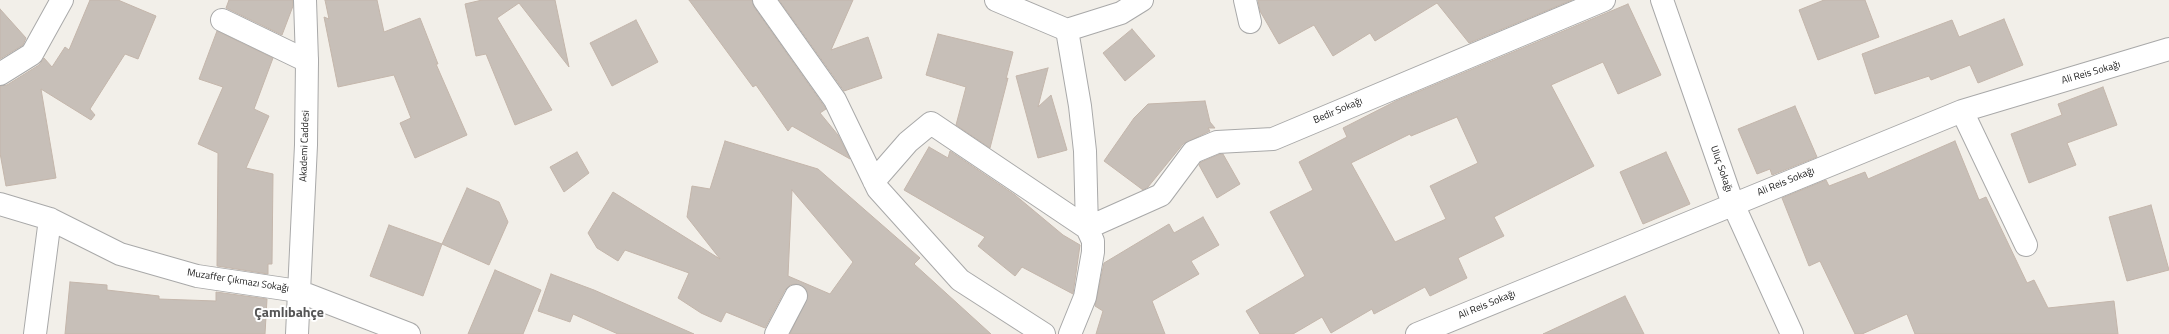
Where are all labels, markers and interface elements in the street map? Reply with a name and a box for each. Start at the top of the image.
street label: Ali Reis Sokağı [2060,59,2122,87]
street label: Bedir Sokağı [1312,95,1364,127]
street label: Akademi Caddesi [298,110,312,182]
street label: Uluç Sokağı [1707,144,1735,194]
street label: Ali Reis Sokağı [1756,165,1816,199]
street label: Muzaffer Çıkmazı Sokağı [186,267,290,295]
street label: Ali Reis Sokağı [1457,288,1517,322]
district label: Çamlıbahçe [254,306,324,322]

